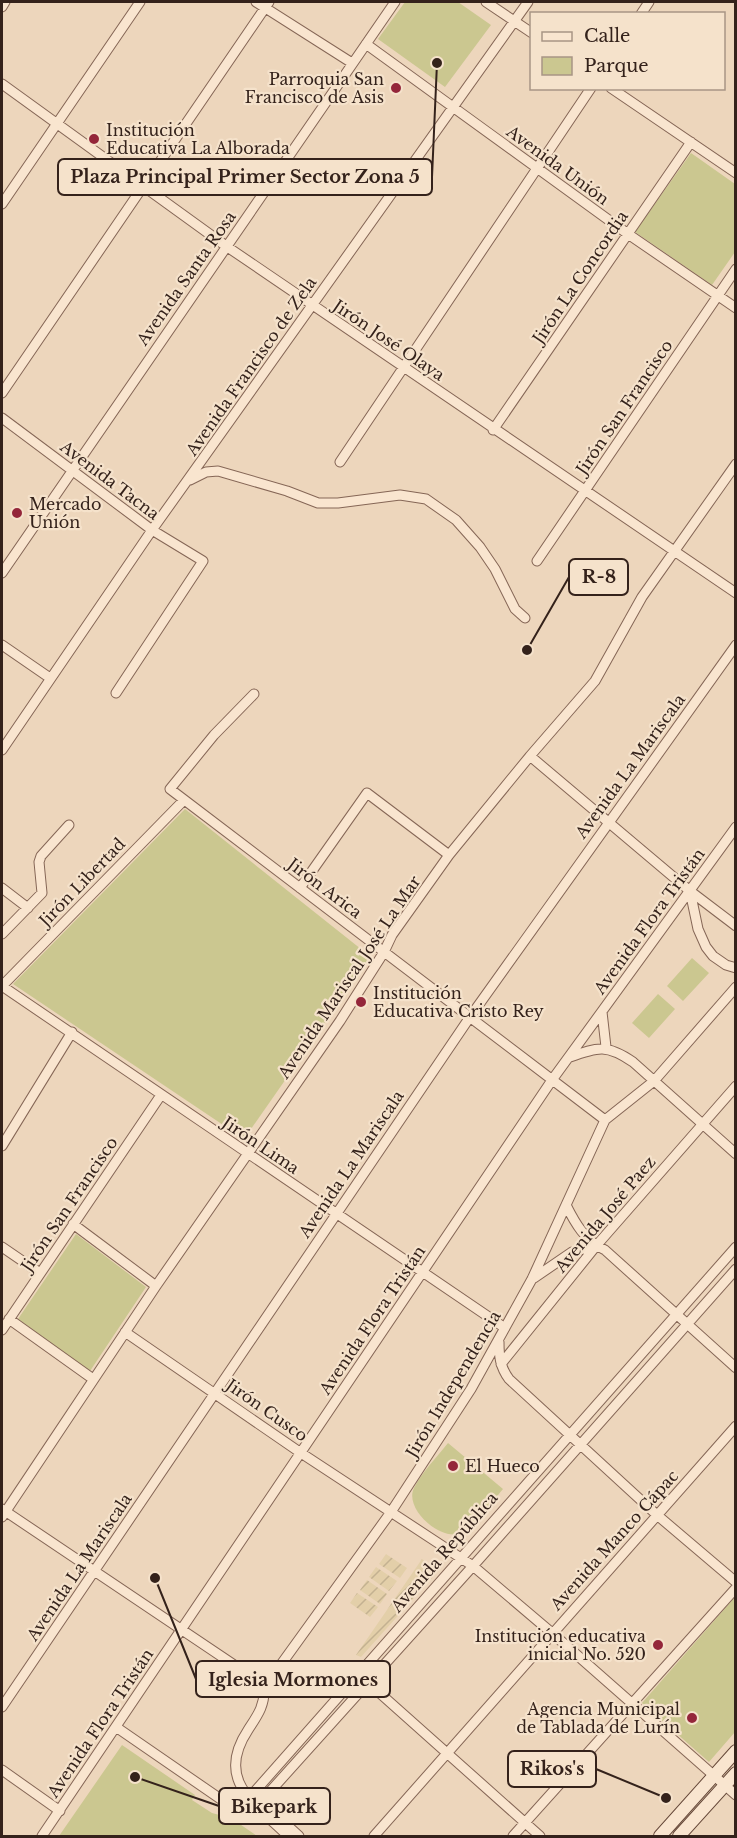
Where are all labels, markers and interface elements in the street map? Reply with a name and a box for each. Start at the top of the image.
legend [530,12,725,90]
text: Calle [584,25,630,47]
text: Parque [584,55,649,77]
place label: Parroquia San Francisco de Asis [245,69,384,107]
marker: Parroquia San Francisco de Asis [389,81,403,95]
place label: Institución Educativa La Alborada [106,120,290,158]
street label: Avenida Unión [502,121,613,209]
marker: Institución Educativa La Alborada [87,132,101,146]
callout: Plaza Principal Primer Sector Zona 5 [58,159,432,195]
text: Plaza Principal Primer Sector Zona 5 [70,166,420,188]
street label: Avenida Santa Rosa [132,207,240,350]
street label: Jirón La Concordia [527,207,632,349]
street label: Avenida Francisco de Zela [181,273,321,460]
street label: Jirón José Olaya [328,294,449,385]
street label: Jirón San Francisco [570,336,677,480]
street label: Avenida Tacna [56,436,163,524]
place label: Mercado Unión [29,494,101,532]
marker: Mercado Unión [10,506,24,520]
callout: R-8 [569,559,628,595]
text: R-8 [582,566,616,588]
street label: Avenida La Mariscala [570,690,689,843]
street label: Jirón Libertad [33,833,129,932]
street label: Avenida Flora Tristán [589,844,709,999]
street label: Jirón Arica [283,853,366,922]
street label: Avenida Mariscal José La Mar [273,871,425,1083]
place label: Institución Educativa Cristo Rey [373,983,545,1021]
marker: Institución Educativa Cristo Rey [354,995,368,1009]
street label: Avenida La Mariscala [294,1086,408,1242]
street label: Jirón Lima [217,1111,303,1178]
street label: Jirón San Francisco [15,1133,122,1277]
street label: Avenida José Paez [550,1152,660,1277]
street label: Avenida Flora Tristán [314,1242,429,1399]
street label: Jirón Independencia [400,1307,505,1463]
street label: Jirón Cusco [221,1373,312,1445]
place label: El Hueco [465,1456,540,1476]
marker: El Hueco [446,1459,460,1473]
street label: Avenida Manco Cápac [545,1466,682,1615]
street label: Avenida República [386,1488,502,1617]
street label: Avenida La Mariscala [22,1489,136,1645]
place label: Institución educativa inicial No. 520 [475,1626,646,1664]
marker: Institución educativa inicial No. 520 [651,1638,665,1652]
street label: Avenida Flora Tristán [42,1645,157,1802]
callout: Iglesia Mormones [196,1661,390,1697]
text: Iglesia Mormones [208,1669,378,1691]
place label: Agencia Municipal de Tablada de Lurín [516,1699,680,1737]
marker: Agencia Municipal de Tablada de Lurín [685,1711,699,1725]
callout: Rikos's [508,1751,596,1787]
text: Rikos's [520,1758,584,1780]
callout: Bikepark [219,1788,330,1824]
text: Bikepark [231,1796,318,1818]

